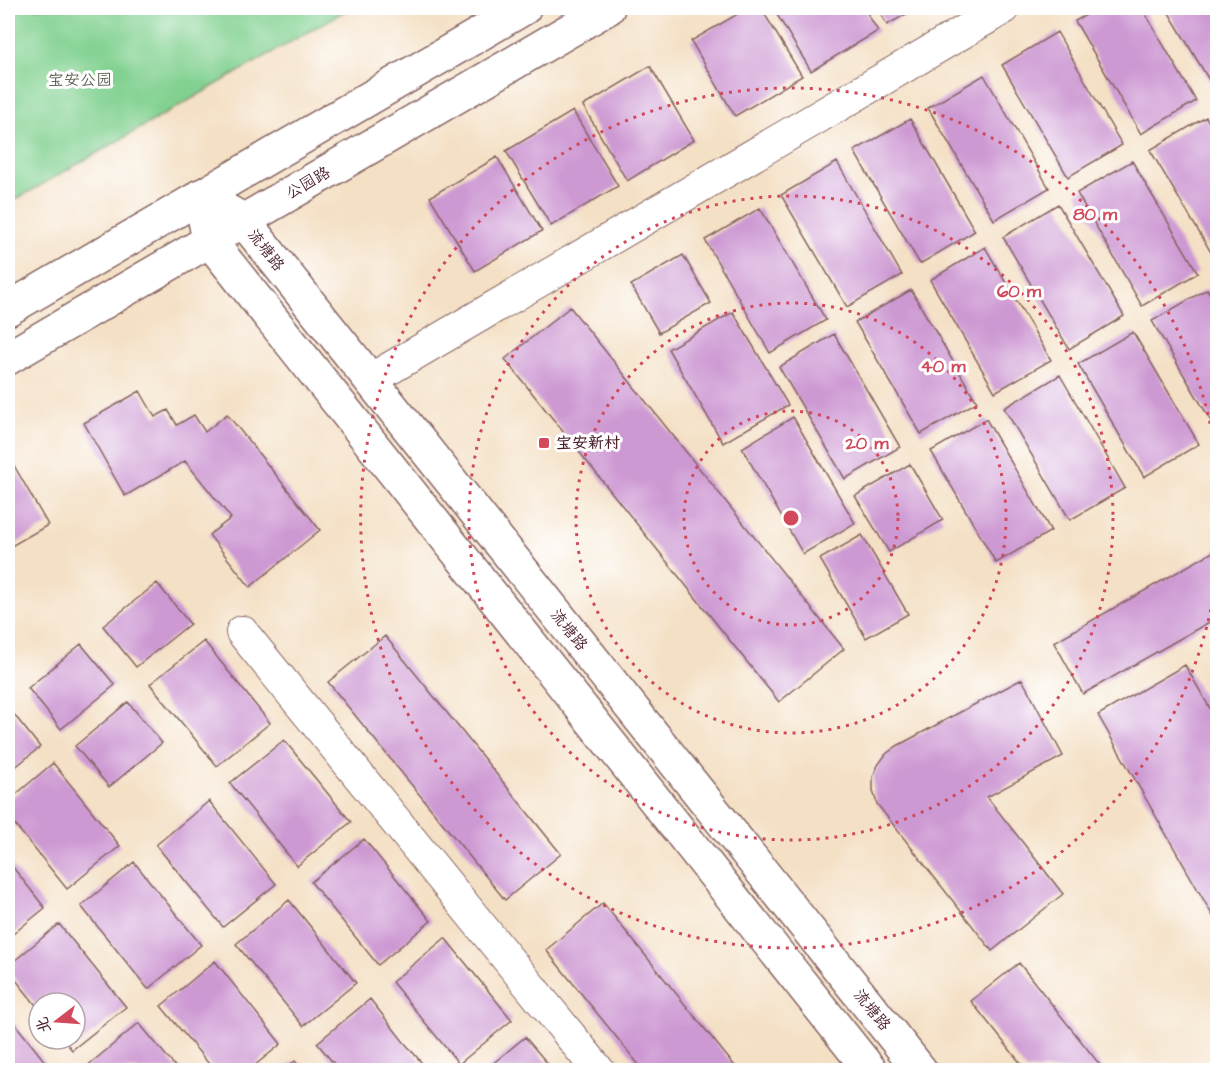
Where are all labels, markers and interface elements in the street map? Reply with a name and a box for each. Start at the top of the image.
park label: 宝安公园 [48,69,112,91]
street label: 公园路 [282,161,334,205]
text: 80 m [1073,202,1118,227]
street label: 流塘路 [243,224,289,276]
text: 60 m [997,279,1042,304]
text: 40 m [921,354,966,379]
text: 20 m [845,431,889,456]
place label: 宝安新村 [556,432,620,454]
marker: 宝安新村 [537,436,551,450]
centre of rings [781,508,801,528]
street label: 流塘路 [545,604,593,656]
street label: 流塘路 [848,984,896,1036]
north arrow [27,991,87,1051]
text: 北 [31,1014,56,1036]

